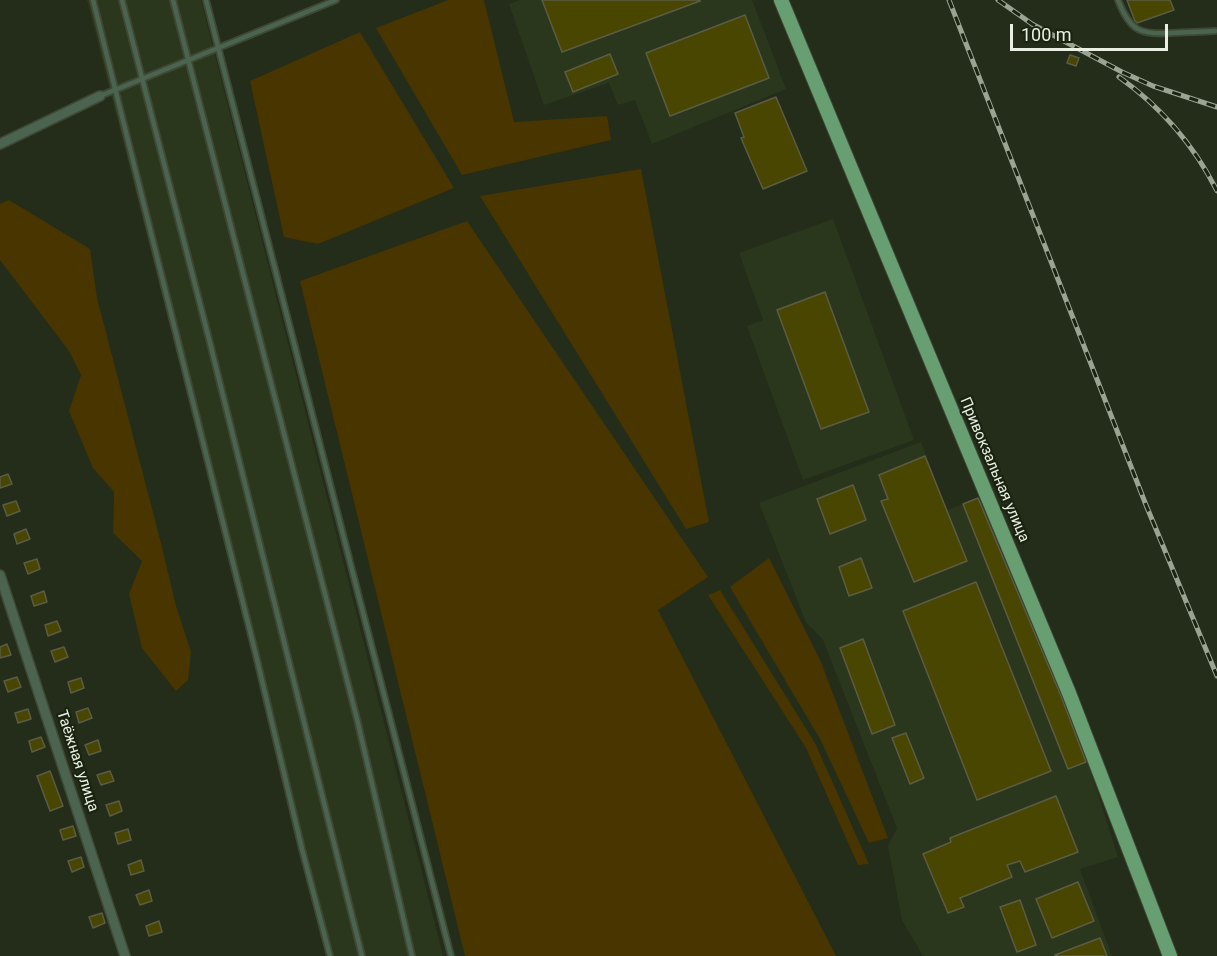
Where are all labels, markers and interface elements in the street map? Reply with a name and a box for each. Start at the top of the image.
scale bar [1013,12,1170,50]
text: 100 m [1021,24,1072,45]
street label: Привокзальная улица [955,395,1033,545]
street label: Таёжная улица [52,708,102,814]

